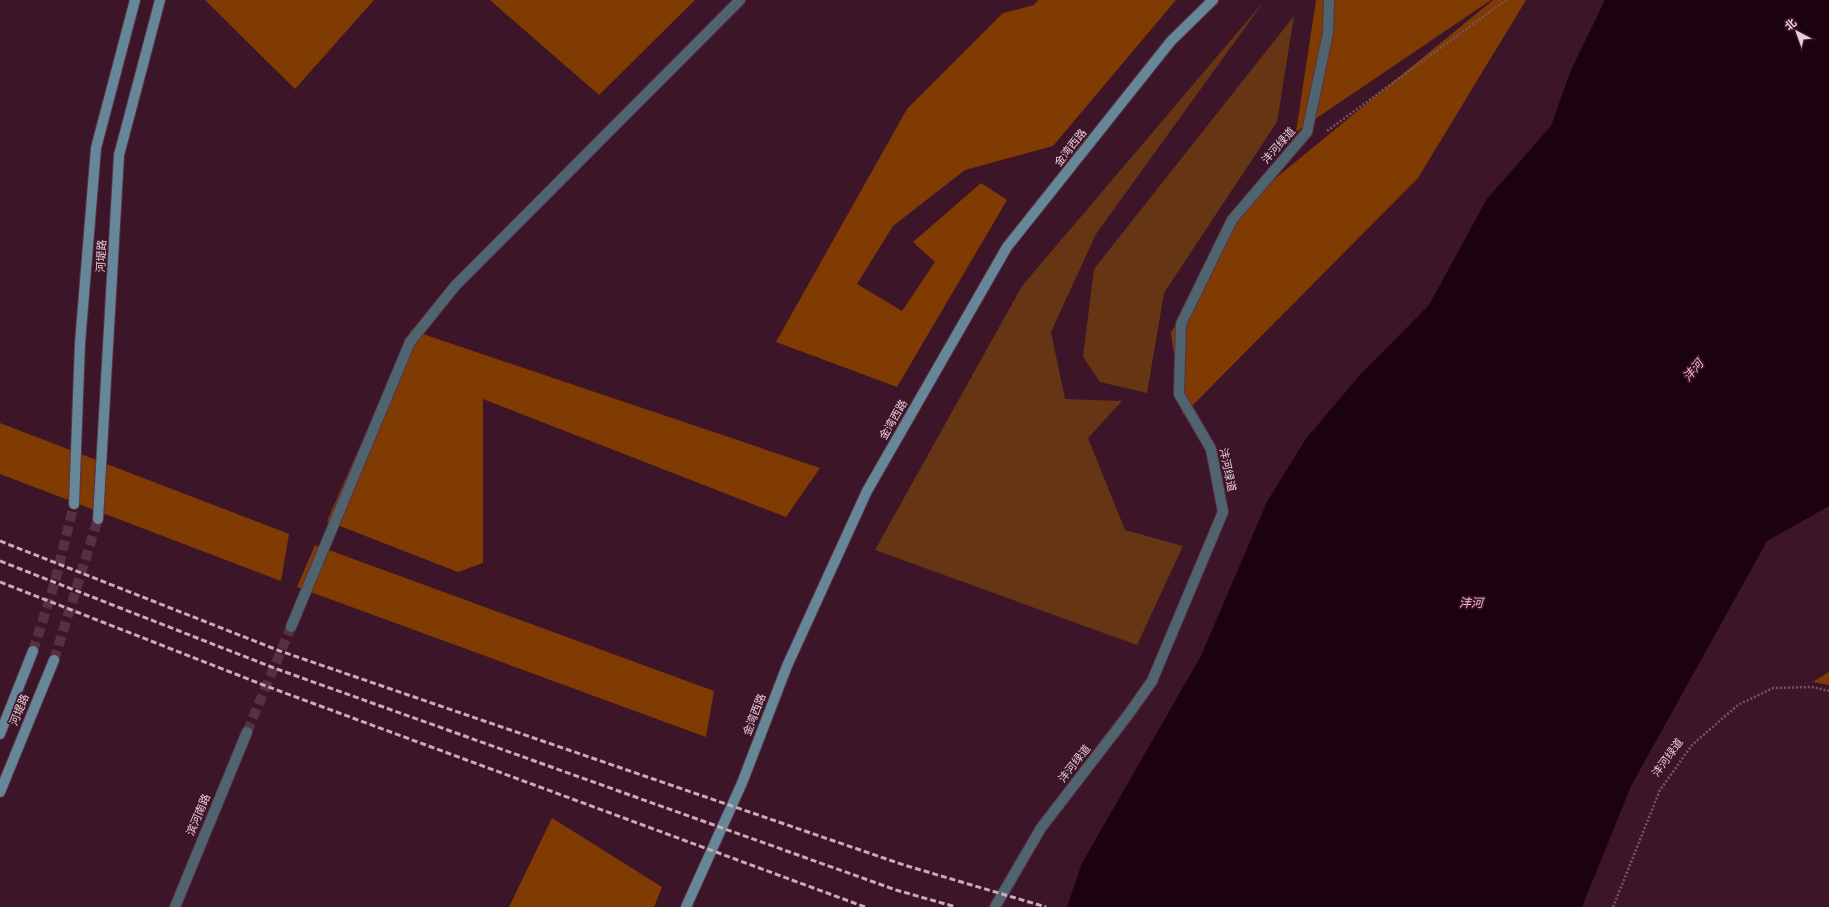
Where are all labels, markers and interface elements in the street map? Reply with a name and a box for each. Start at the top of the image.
north arrow [1777,12,1817,52]
text: 北 [1782,16,1800,34]
street label: 沣河绿道 [1259,125,1299,167]
street label: 金湾西路 [1052,126,1090,170]
street label: 河堤路 [94,239,110,273]
water label: 沣河 [1680,355,1709,385]
street label: 金湾西路 [877,397,911,443]
street label: 沣河绿道 [1216,447,1238,493]
water label: 沣河 [1459,596,1485,612]
street label: 河堤路 [7,692,33,728]
street label: 金湾西路 [741,692,769,738]
street label: 沣河绿道 [1649,736,1687,780]
street label: 沣河绿道 [1056,742,1094,786]
street label: 滨河南路 [184,792,214,838]

